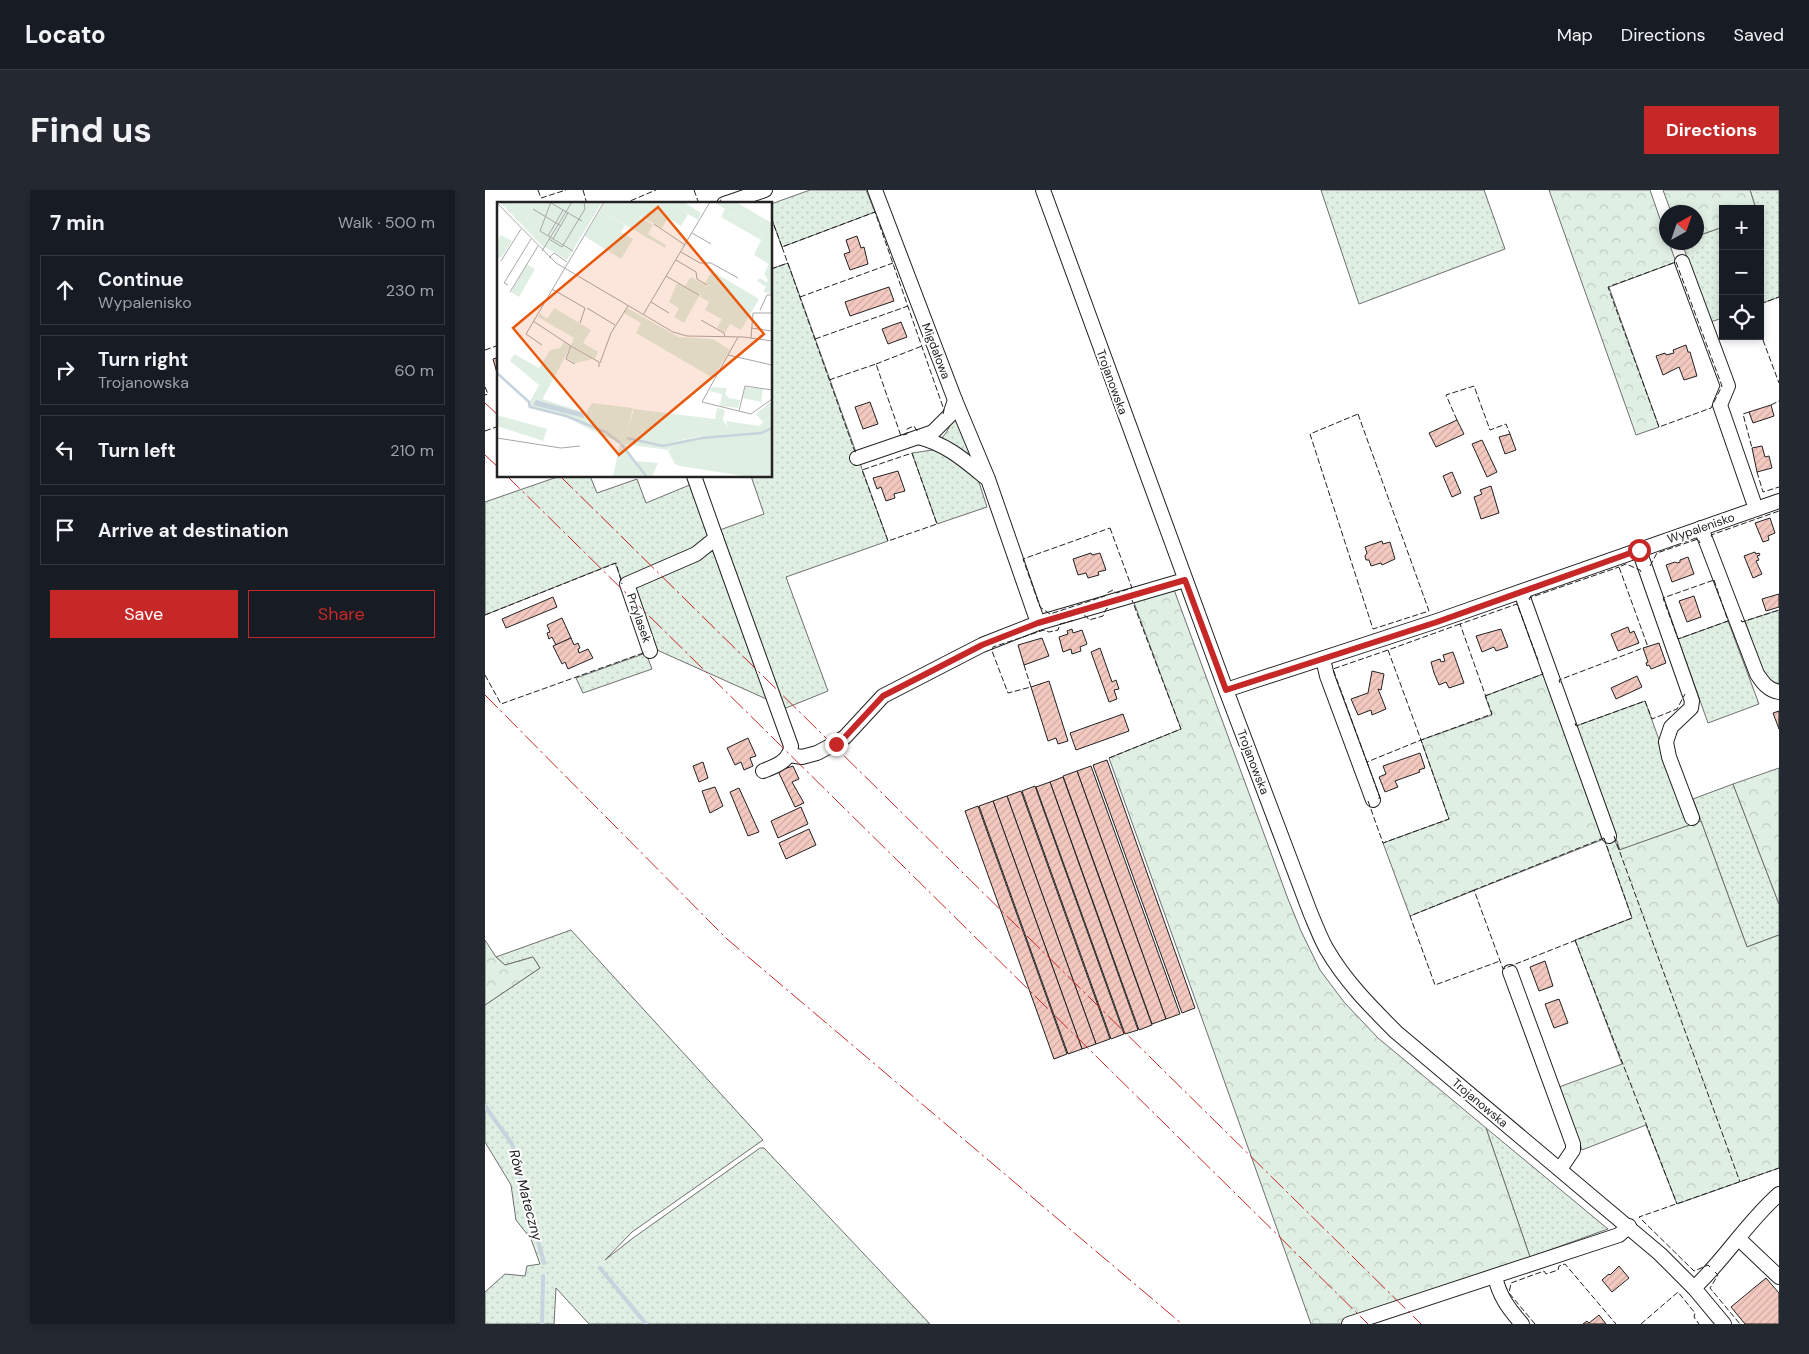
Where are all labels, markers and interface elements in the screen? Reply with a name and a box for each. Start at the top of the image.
text: Locato [25,19,106,50]
text: Map [1557,23,1593,47]
text: Directions [1621,23,1706,47]
text: Saved [1734,23,1784,47]
button: Directions [1644,106,1779,154]
text: Find us [30,107,152,153]
inset map [497,202,773,478]
north arrow [1659,205,1704,250]
map controls [1719,205,1764,340]
button: + [1719,205,1764,250]
text: 7 min [50,209,105,237]
text: Walk · 500 m [338,212,435,233]
button: − [1719,250,1764,295]
text: Continue [98,267,184,292]
icon: ahead [51,276,79,304]
text: 230 m [386,280,434,301]
text: Wypalenisko [98,292,192,313]
button: locate [1719,295,1764,340]
street label: Migdałowa [918,321,954,381]
text: Turn right [98,347,188,372]
street label: Trojanowska [1093,347,1131,417]
icon: right [51,356,79,384]
text: 60 m [394,360,434,381]
text: Trojanowska [98,372,189,393]
icon: left [51,436,79,464]
text: Turn left [98,438,176,463]
text: 210 m [390,440,434,461]
street label: Wypalenisko [1665,509,1737,547]
icon: arrive [51,516,79,544]
text: Arrive at destination [98,518,289,543]
route start [1628,539,1651,562]
button: Save [50,590,238,638]
button: Share [248,590,435,638]
street label: Przylasek [623,591,655,645]
street label: Trojanowska [1233,727,1273,797]
route end [825,733,848,756]
street label: Trojanowska [1449,1075,1511,1131]
water label: Rów Mateczny [505,1147,547,1244]

